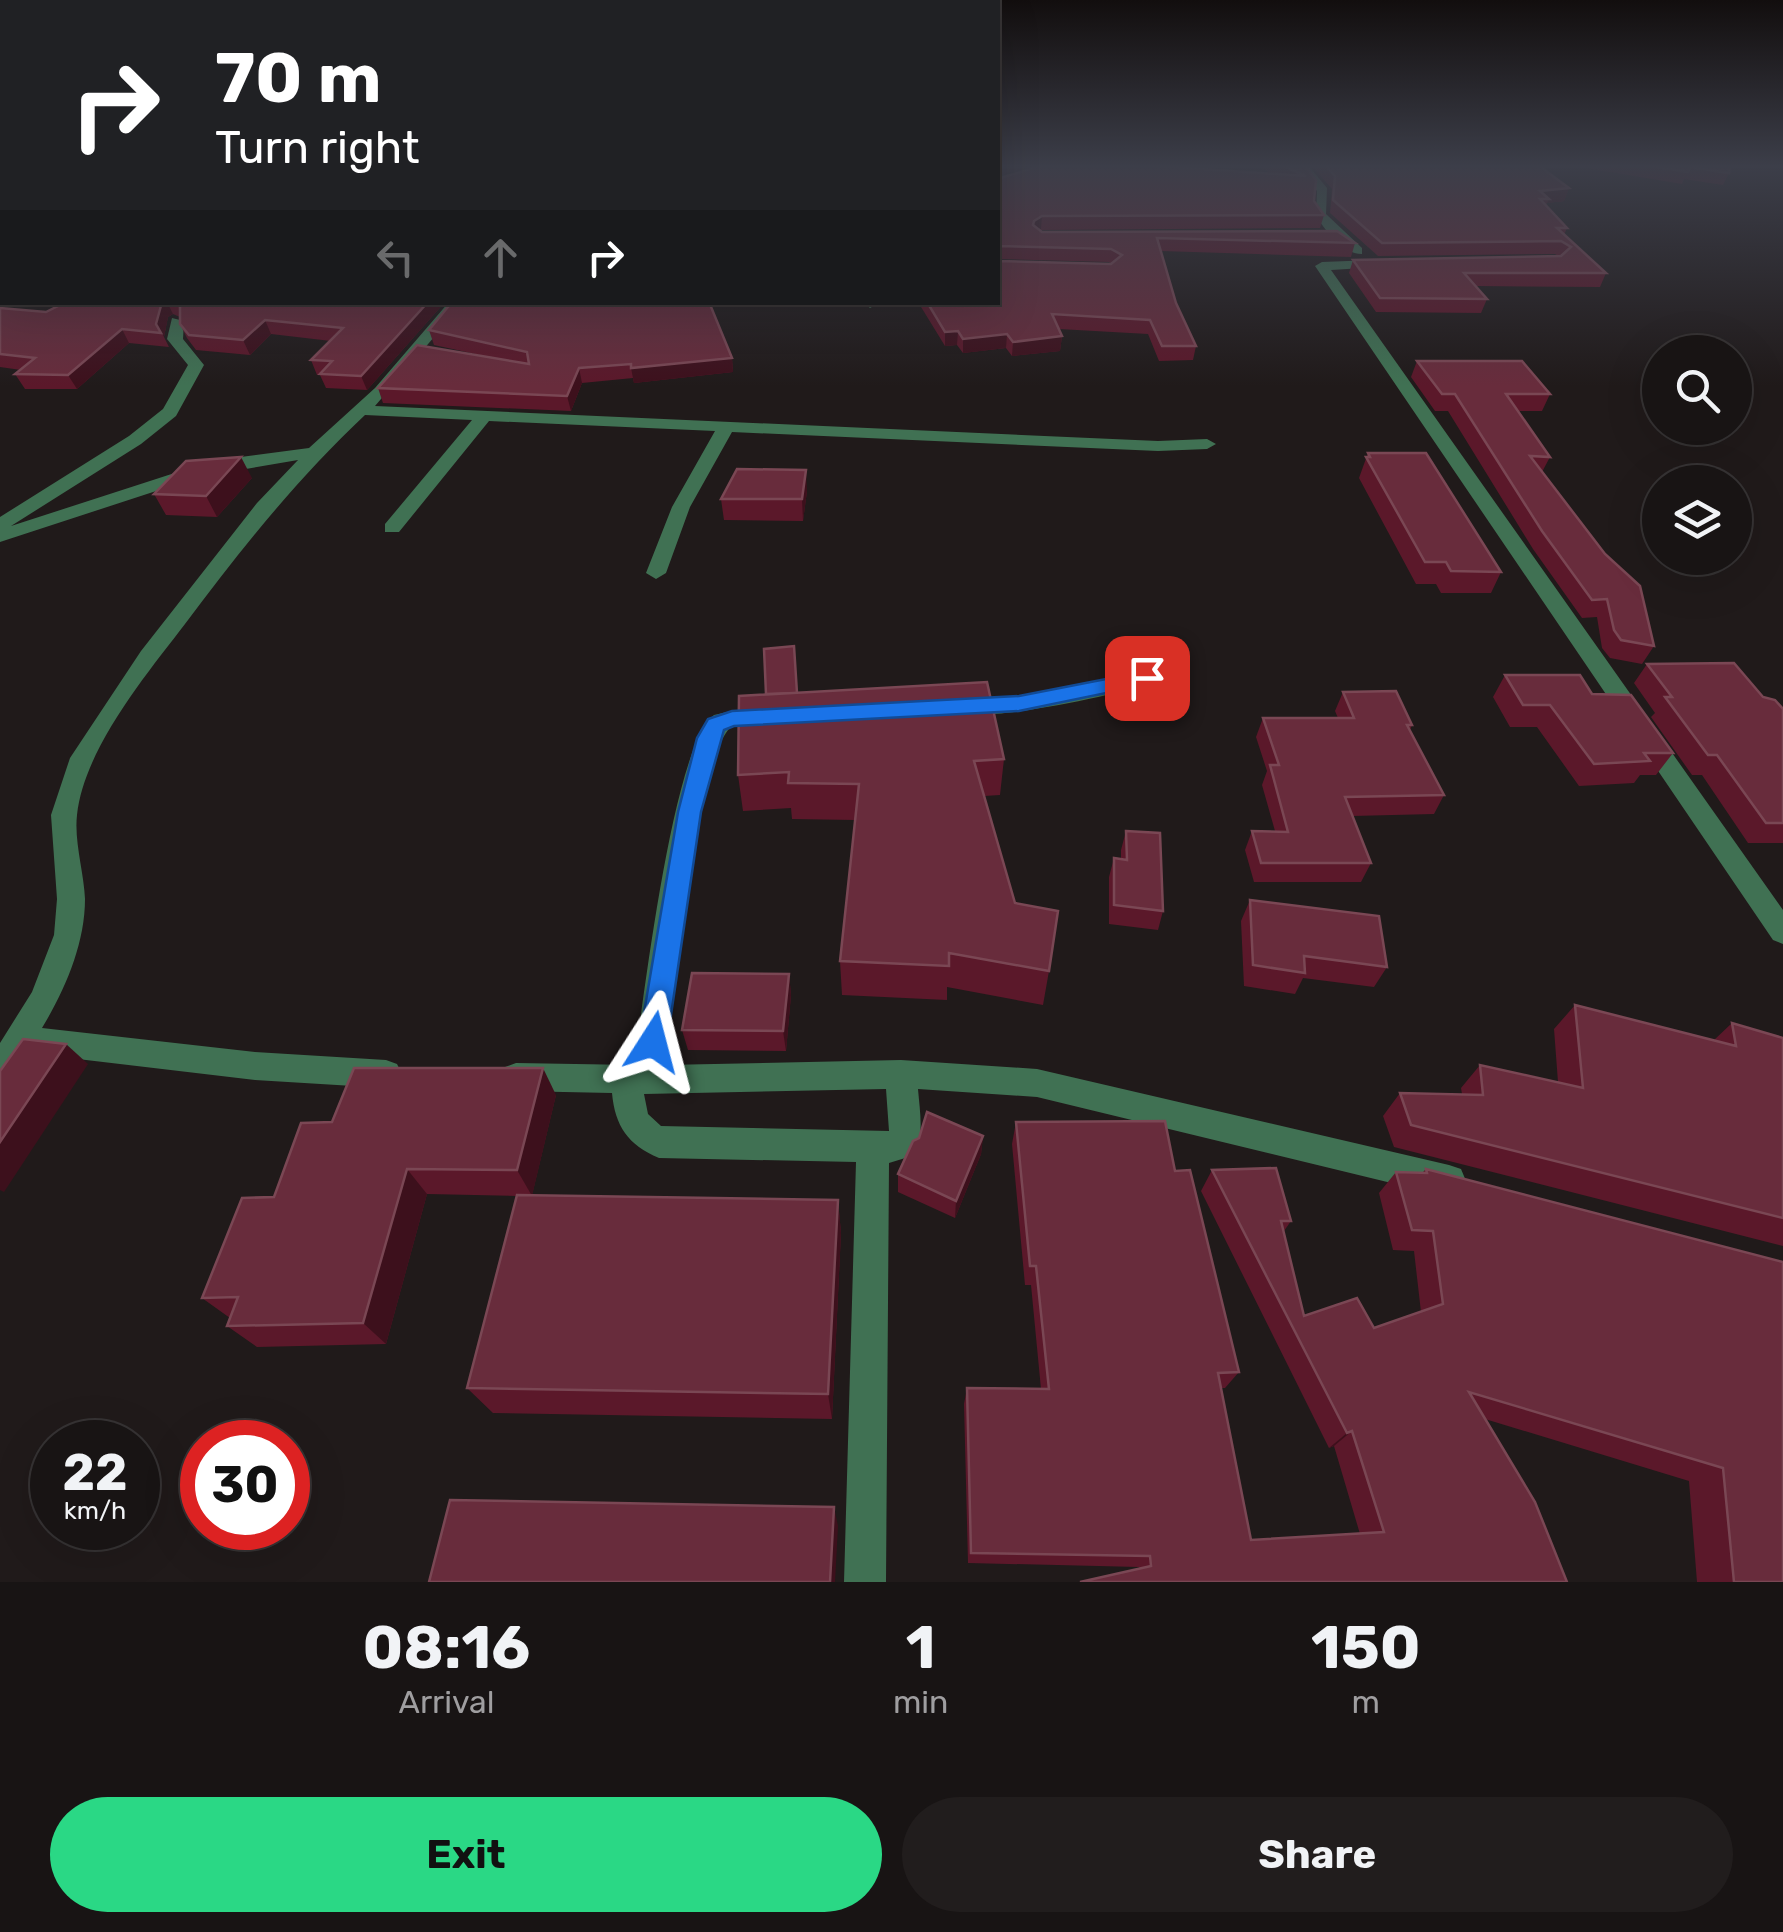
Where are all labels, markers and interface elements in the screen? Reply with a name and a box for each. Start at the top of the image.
text: 70 m [215,37,382,120]
icon: right [50,40,180,170]
text: Turn right [215,121,419,174]
icon: left [368,230,423,285]
icon: ahead [473,230,528,285]
icon: right [578,230,633,285]
map controls [1642,335,1752,575]
button: search [1642,335,1752,445]
button: layers [1642,465,1752,575]
pin [1105,636,1190,721]
icon: arrive [1120,651,1175,706]
position arrow [601,990,705,1094]
speed limit sign: 30 [180,1420,310,1550]
text: 22 [63,1443,128,1503]
text: km/h [64,1496,126,1525]
text: 08:16 [363,1612,530,1683]
text: 1 [906,1612,936,1683]
text: 150 [1311,1612,1420,1683]
text: Arrival [398,1683,494,1721]
text: min [893,1683,949,1721]
text: m [1352,1683,1380,1721]
button: Exit [50,1797,882,1912]
button: Share [902,1797,1733,1912]

